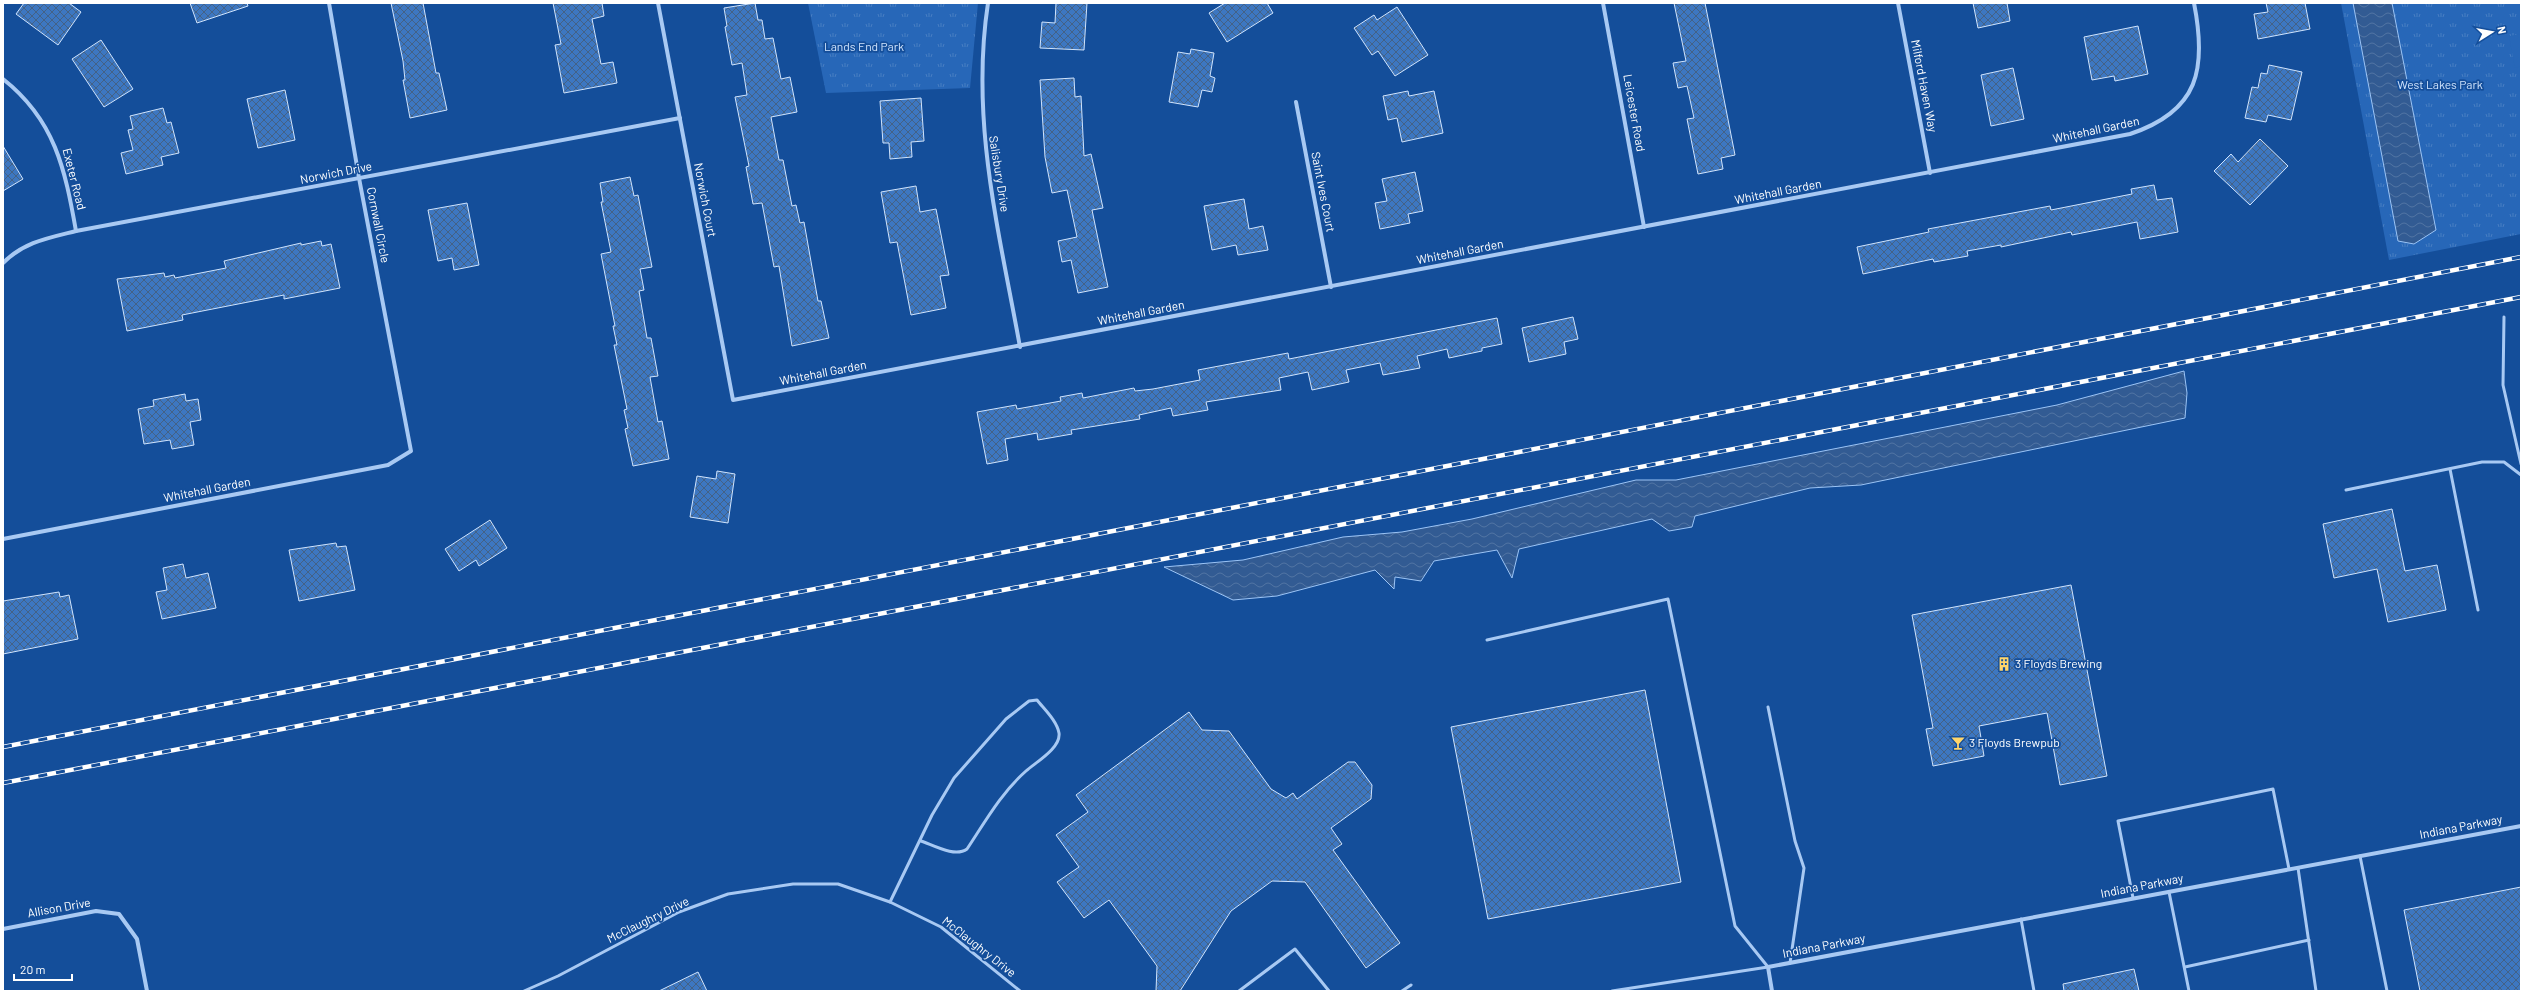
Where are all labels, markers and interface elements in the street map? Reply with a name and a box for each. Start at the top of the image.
north arrow [2472,12,2512,52]
text: N [2495,25,2509,35]
street label: Milford Haven Way [1909,38,1941,134]
park label: Lands End Park [824,39,904,53]
street label: Leicester Road [1621,73,1649,153]
park label: West Lakes Park [2397,77,2483,91]
street label: Whitehall Garden [2051,113,2140,145]
street label: Salisbury Drive [987,135,1013,213]
street label: Exeter Road [61,147,89,211]
street label: Saint Ives Court [1309,150,1339,233]
street label: Norwich Drive [299,158,373,186]
street label: Norwich Court [692,162,720,238]
street label: Whitehall Garden [1733,176,1822,206]
street label: Cornwall Circle [365,186,393,264]
street label: Whitehall Garden [1415,236,1504,266]
street label: Whitehall Garden [1096,297,1185,327]
street label: Whitehall Garden [778,357,867,387]
street label: Whitehall Garden [162,474,251,504]
building icon: 3 Floyds Brewing [1996,656,2012,672]
place label: 3 Floyds Brewing [2015,656,2102,670]
bar icon: 3 Floyds Brewpub [1950,735,1966,751]
place label: 3 Floyds Brewpub [1969,735,2060,749]
street label: Indiana Parkway [2418,811,2504,841]
street label: Indiana Parkway [2099,870,2185,900]
street label: McClaughry Drive [604,893,691,945]
street label: Allison Drive [26,895,91,919]
street label: McClaughry Drive [940,913,1019,979]
street label: Indiana Parkway [1781,930,1867,960]
scale bar [14,956,72,982]
text: 20 m [20,962,46,976]

